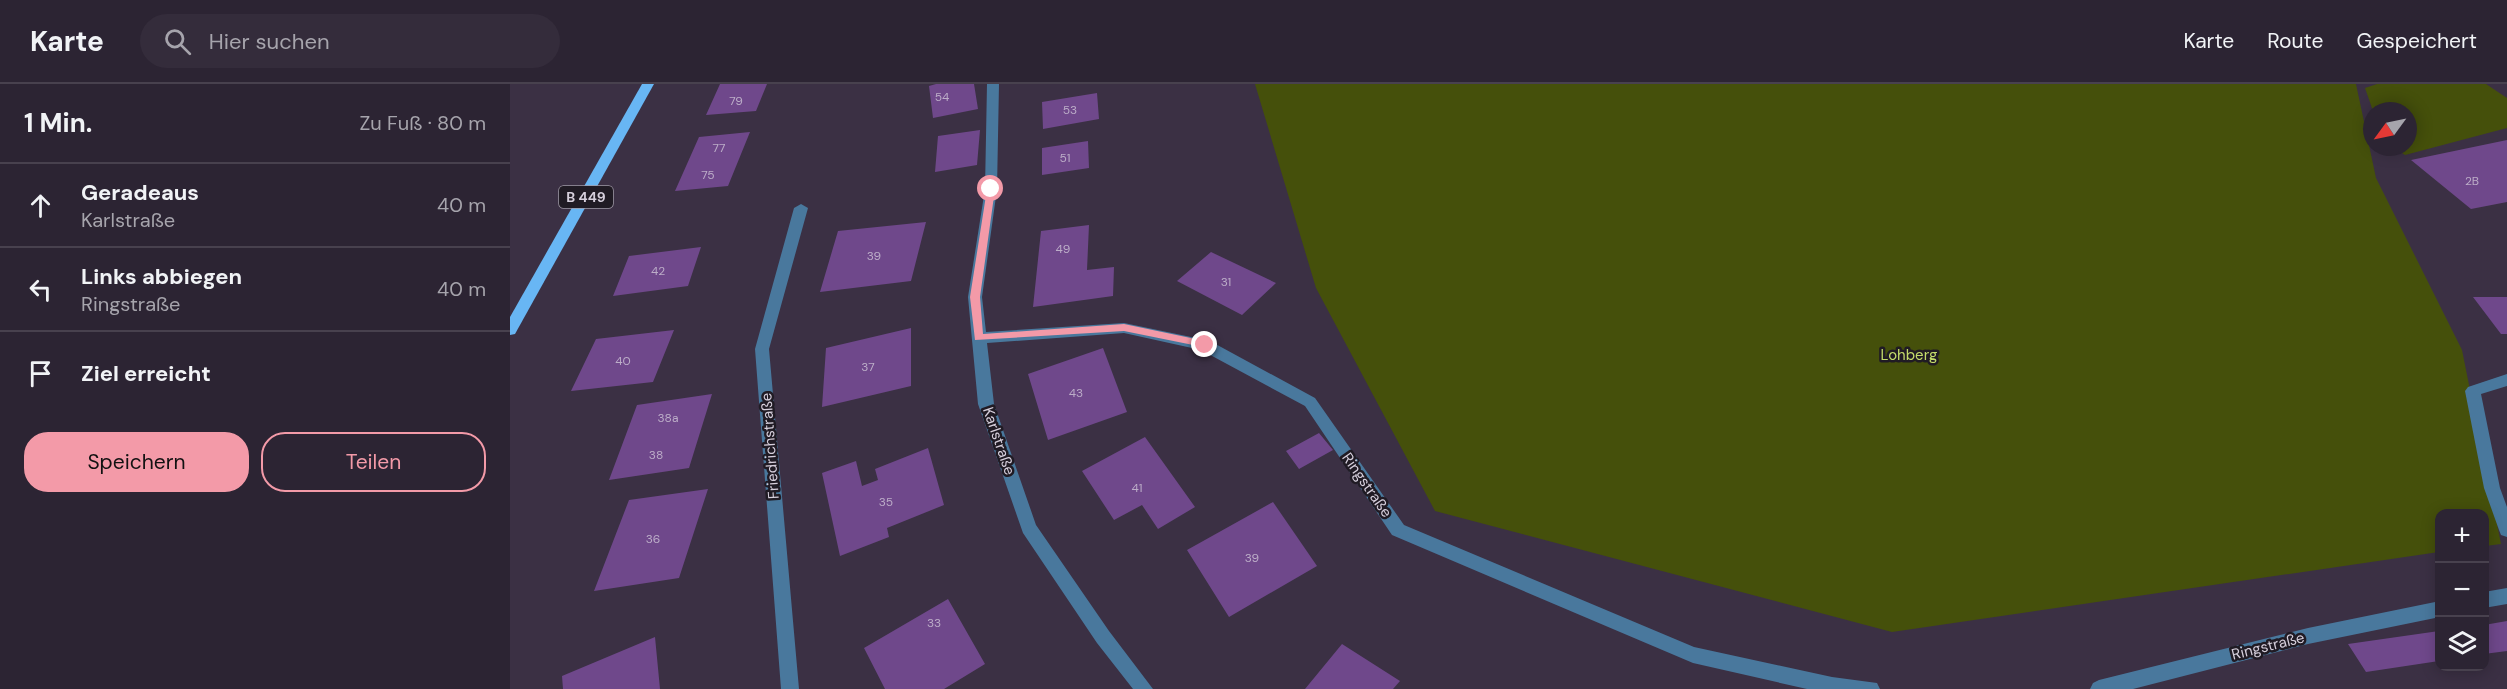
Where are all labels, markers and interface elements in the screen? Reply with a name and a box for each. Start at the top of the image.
search box [140,14,560,68]
text: Karte [30,23,104,60]
icon: search [161,25,194,58]
text: Hier suchen [209,27,330,56]
text: Karte [2183,27,2234,55]
text: Route [2267,27,2323,55]
text: Gespeichert [2356,27,2477,55]
house number: 54 [935,89,949,105]
house number: 79 [729,93,743,109]
house number: 53 [1063,102,1077,118]
north arrow [2363,102,2417,156]
text: 1 Min. [24,106,92,140]
text: Zu Fuß · 80 m [359,110,486,136]
house number: 77 [713,140,725,156]
house number: 51 [1059,150,1071,166]
house number: 75 [701,167,715,183]
house number: 2B [2465,173,2479,189]
route start [977,175,1003,201]
text: Geradeaus [81,178,199,207]
road number: B 449 [559,186,613,208]
icon: ahead [24,189,57,222]
text: 40 m [437,192,486,218]
text: Karlstraße [81,207,175,233]
house number: 49 [1056,241,1070,257]
house number: 39 [867,248,881,264]
text: Links abbiegen [81,262,242,291]
house number: 42 [651,263,665,279]
icon: left [24,273,57,306]
house number: 31 [1221,274,1231,290]
text: 40 m [437,276,486,302]
text: Ringstraße [81,291,180,317]
route end [1191,331,1217,357]
park label: Lohberg [1881,345,1937,365]
house number: 40 [615,353,631,369]
icon: arrive [24,357,57,390]
text: Ziel erreicht [81,359,211,388]
house number: 37 [861,359,875,375]
house number: 43 [1069,385,1083,401]
street label: Friedrichstraße [756,392,784,500]
street label: Karlstraße [978,404,1020,478]
house number: 38a [658,410,678,426]
button: Speichern [24,432,249,492]
button: Teilen [261,432,486,492]
house number: 38 [649,447,663,463]
street label: Ringstraße [1337,449,1397,521]
house number: 41 [1131,480,1143,496]
house number: 35 [879,494,893,510]
map controls [2435,509,2489,671]
button: + [2435,509,2489,563]
house number: 36 [646,531,660,547]
house number: 39 [1245,550,1259,566]
button: − [2435,563,2489,617]
house number: 33 [927,615,941,631]
button: layers [2435,617,2489,671]
street label: Ringstraße [2229,627,2307,665]

